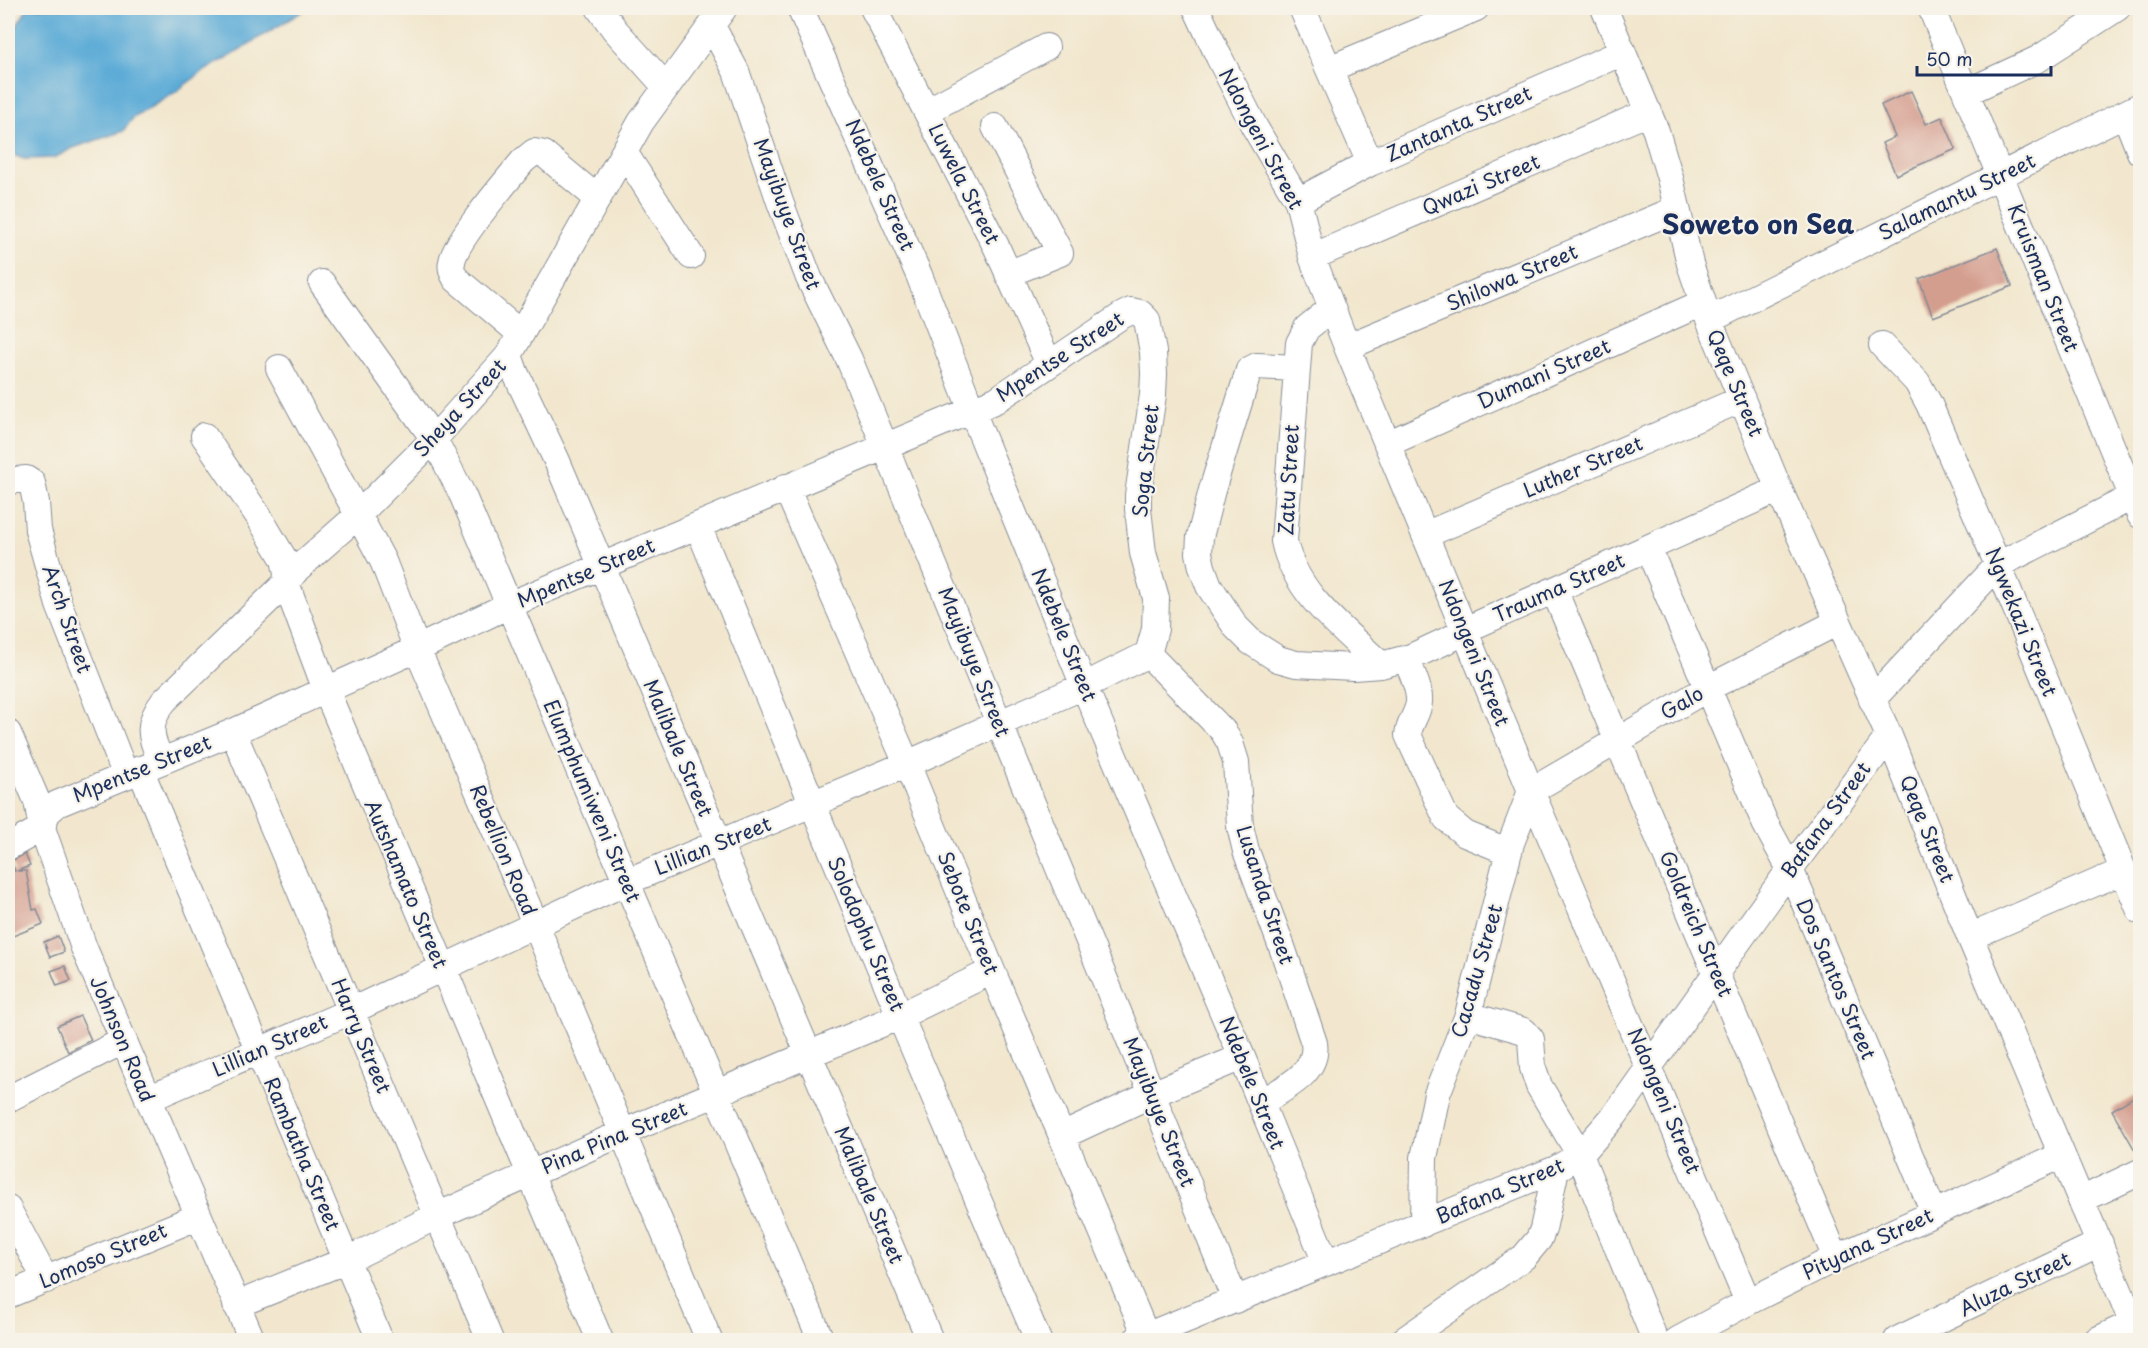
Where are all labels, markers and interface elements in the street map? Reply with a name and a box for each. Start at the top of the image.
scale bar [1917,39,2050,77]
text: 50 m [1926,45,1973,72]
street label: Ndongeni Street [1212,63,1312,214]
street label: Zantanta Street [1381,77,1536,169]
street label: Ndebele Street [838,114,923,255]
street label: Luwela Street [922,118,1008,249]
street label: Mayibuye Street [747,134,829,294]
street label: Salamantu Street [1873,145,2040,247]
street label: Qwazi Street [1417,146,1544,222]
street label: Kruisman Street [2001,199,2087,356]
district label: Soweto on Sea [1662,204,1855,243]
street label: Shilowa Street [1441,236,1582,318]
street label: Mpentse Street [990,304,1129,409]
street label: Qeqe Street [1700,324,1772,441]
street label: Dumani Street [1472,330,1615,416]
street label: Sheya Street [406,351,513,463]
street label: Soga Street [1124,403,1166,519]
street label: Zatu Street [1270,424,1306,536]
street label: Luther Street [1518,427,1647,505]
street label: Mpentse Street [512,530,659,615]
street label: Ngwekazi Street [1978,543,2066,701]
street label: Trauma Street [1488,545,1629,630]
street label: Arch Street [35,560,101,677]
street label: Ndebele Street [1025,564,1105,706]
street label: Ndongeni Street [1432,575,1518,731]
street label: Mayibuye Street [931,582,1019,741]
street label: Malibale Street [636,674,721,821]
street label: Galo [1654,678,1709,726]
street label: Elumphumiweni Street [537,695,649,907]
street label: Mpentse Street [68,727,215,810]
street label: Bafana Street [1773,755,1878,884]
street label: Qeqe Street [1893,770,1963,887]
street label: Rebellion Road [463,779,545,920]
street label: Autshamato Street [358,794,456,973]
street label: Lillian Street [650,808,776,882]
street label: Lusanda Street [1229,821,1303,968]
street label: Sebote Street [931,846,1007,979]
street label: Goldreich Street [1653,846,1741,1001]
street label: Solodophu Street [821,851,913,1016]
street label: Dos Santos Street [1790,894,1884,1064]
street label: Cacadu Street [1443,900,1509,1041]
street label: Johnson Road [83,971,163,1106]
street label: Harry Street [324,973,400,1098]
street label: Lillian Street [207,1006,332,1084]
street label: Ndebele Street [1213,1012,1293,1154]
street label: Ndongeni Street [1621,1023,1709,1178]
street label: Mayibuye Street [1116,1032,1204,1191]
street label: Rambatha Street [257,1072,349,1235]
street label: Pina Pina Street [536,1093,691,1181]
street label: Malibale Street [827,1121,912,1268]
street label: Bafana Street [1431,1150,1568,1231]
street label: Pityana Street [1797,1200,1938,1286]
street label: Lomoso Street [34,1215,171,1296]
street label: Aluza Street [1954,1243,2075,1323]

